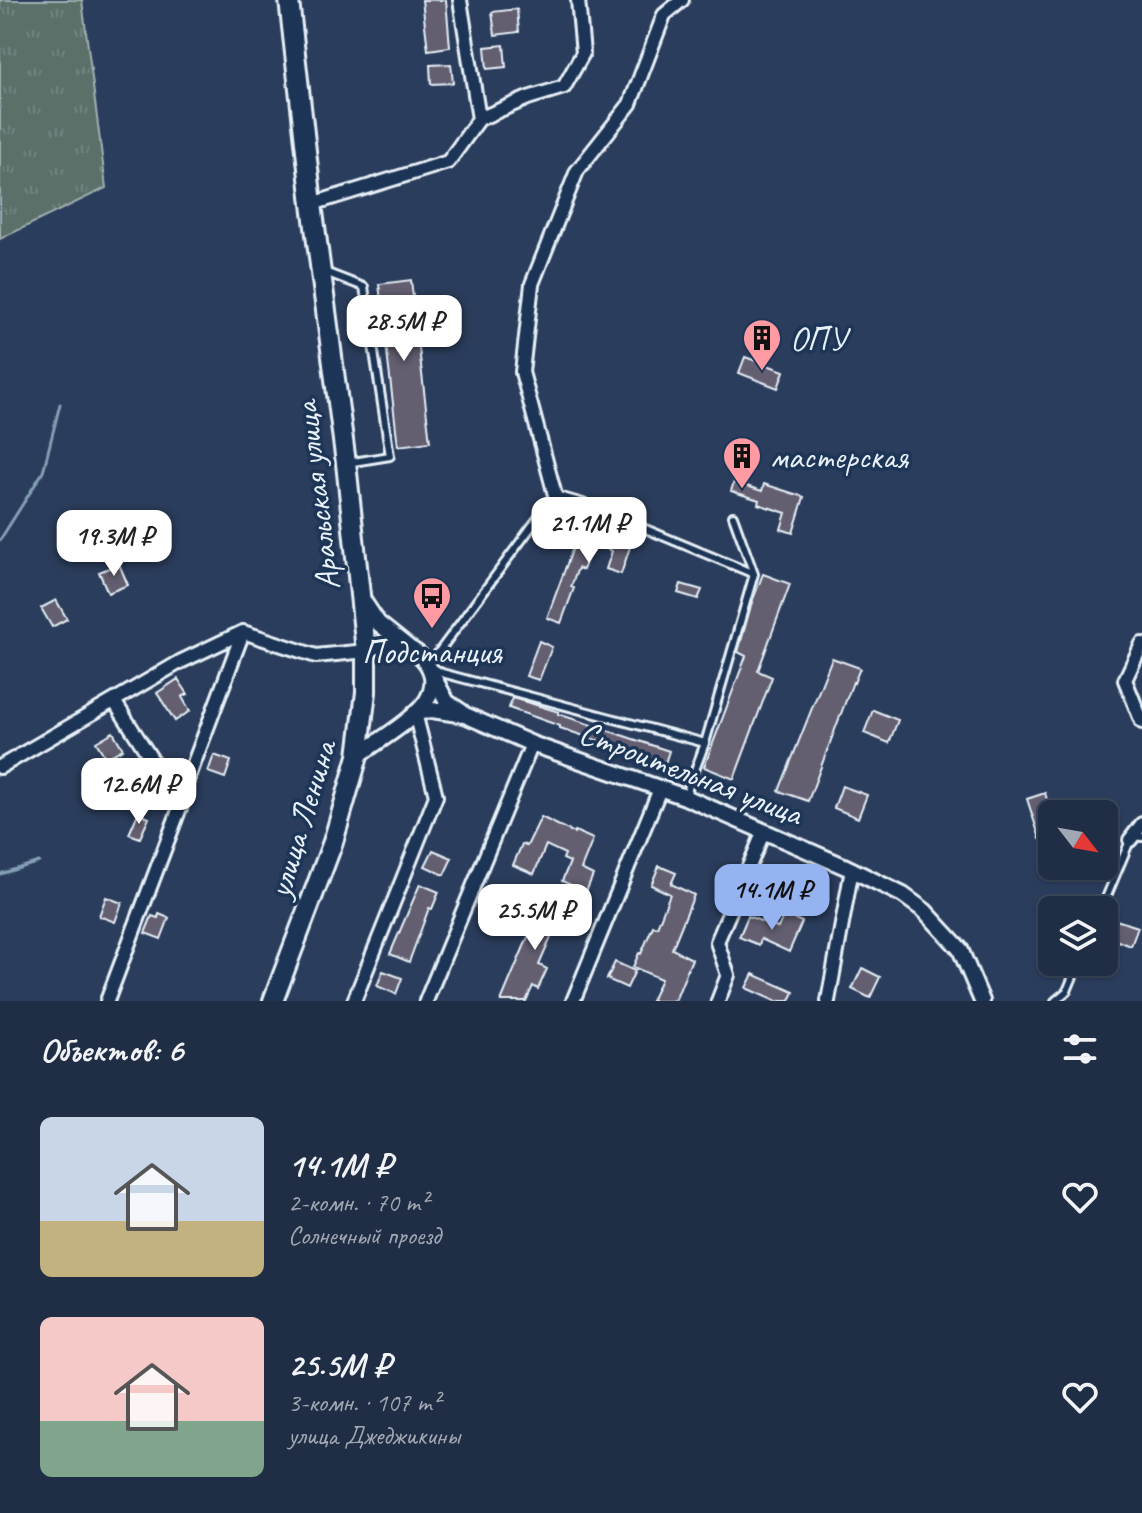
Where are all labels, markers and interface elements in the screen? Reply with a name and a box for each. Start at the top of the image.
pin: 28.5M ₽ [330,295,478,363]
text: 28.5M ₽ [365,304,443,337]
building icon: ОПУ [741,317,783,372]
place label: ОПУ [790,317,851,360]
street label: Аральская улица [283,396,349,593]
building icon: мастерская [721,435,763,490]
place label: мастерская [770,435,910,478]
pin: 21.1M ₽ [515,497,663,565]
text: 21.1M ₽ [550,506,628,539]
pin: 19.3M ₽ [40,510,188,578]
text: 19.3M ₽ [75,519,153,552]
bus stop icon: Подстанция [411,575,453,630]
place label: Подстанция [362,630,504,673]
street label: Строительная улица [573,710,810,836]
street label: улица Ленина [257,733,347,905]
pin: 12.6M ₽ [65,758,213,826]
text: 12.6M ₽ [99,767,179,800]
north arrow [1038,800,1118,880]
map controls [1038,800,1118,976]
pin: 14.1M ₽ [698,864,846,932]
text: 14.1M ₽ [733,873,811,906]
pin: 25.5M ₽ [461,884,609,952]
text: 25.5M ₽ [496,893,574,926]
button: layers [1038,896,1118,976]
icon: filters [1058,1027,1102,1071]
text: Объектов: 6 [40,1028,183,1071]
text: 14.1M ₽ [288,1143,391,1186]
icon: home [104,1149,200,1245]
icon: heart [1058,1175,1102,1219]
text: 2-комн. · 70 m² [288,1186,428,1219]
text: Солнечный проезд [288,1219,441,1252]
text: 25.5M ₽ [288,1343,390,1386]
icon: home [104,1349,200,1445]
icon: heart [1058,1375,1102,1419]
text: 3-комн. · 107 m² [288,1386,440,1419]
text: улица Джеджикины [288,1419,460,1452]

